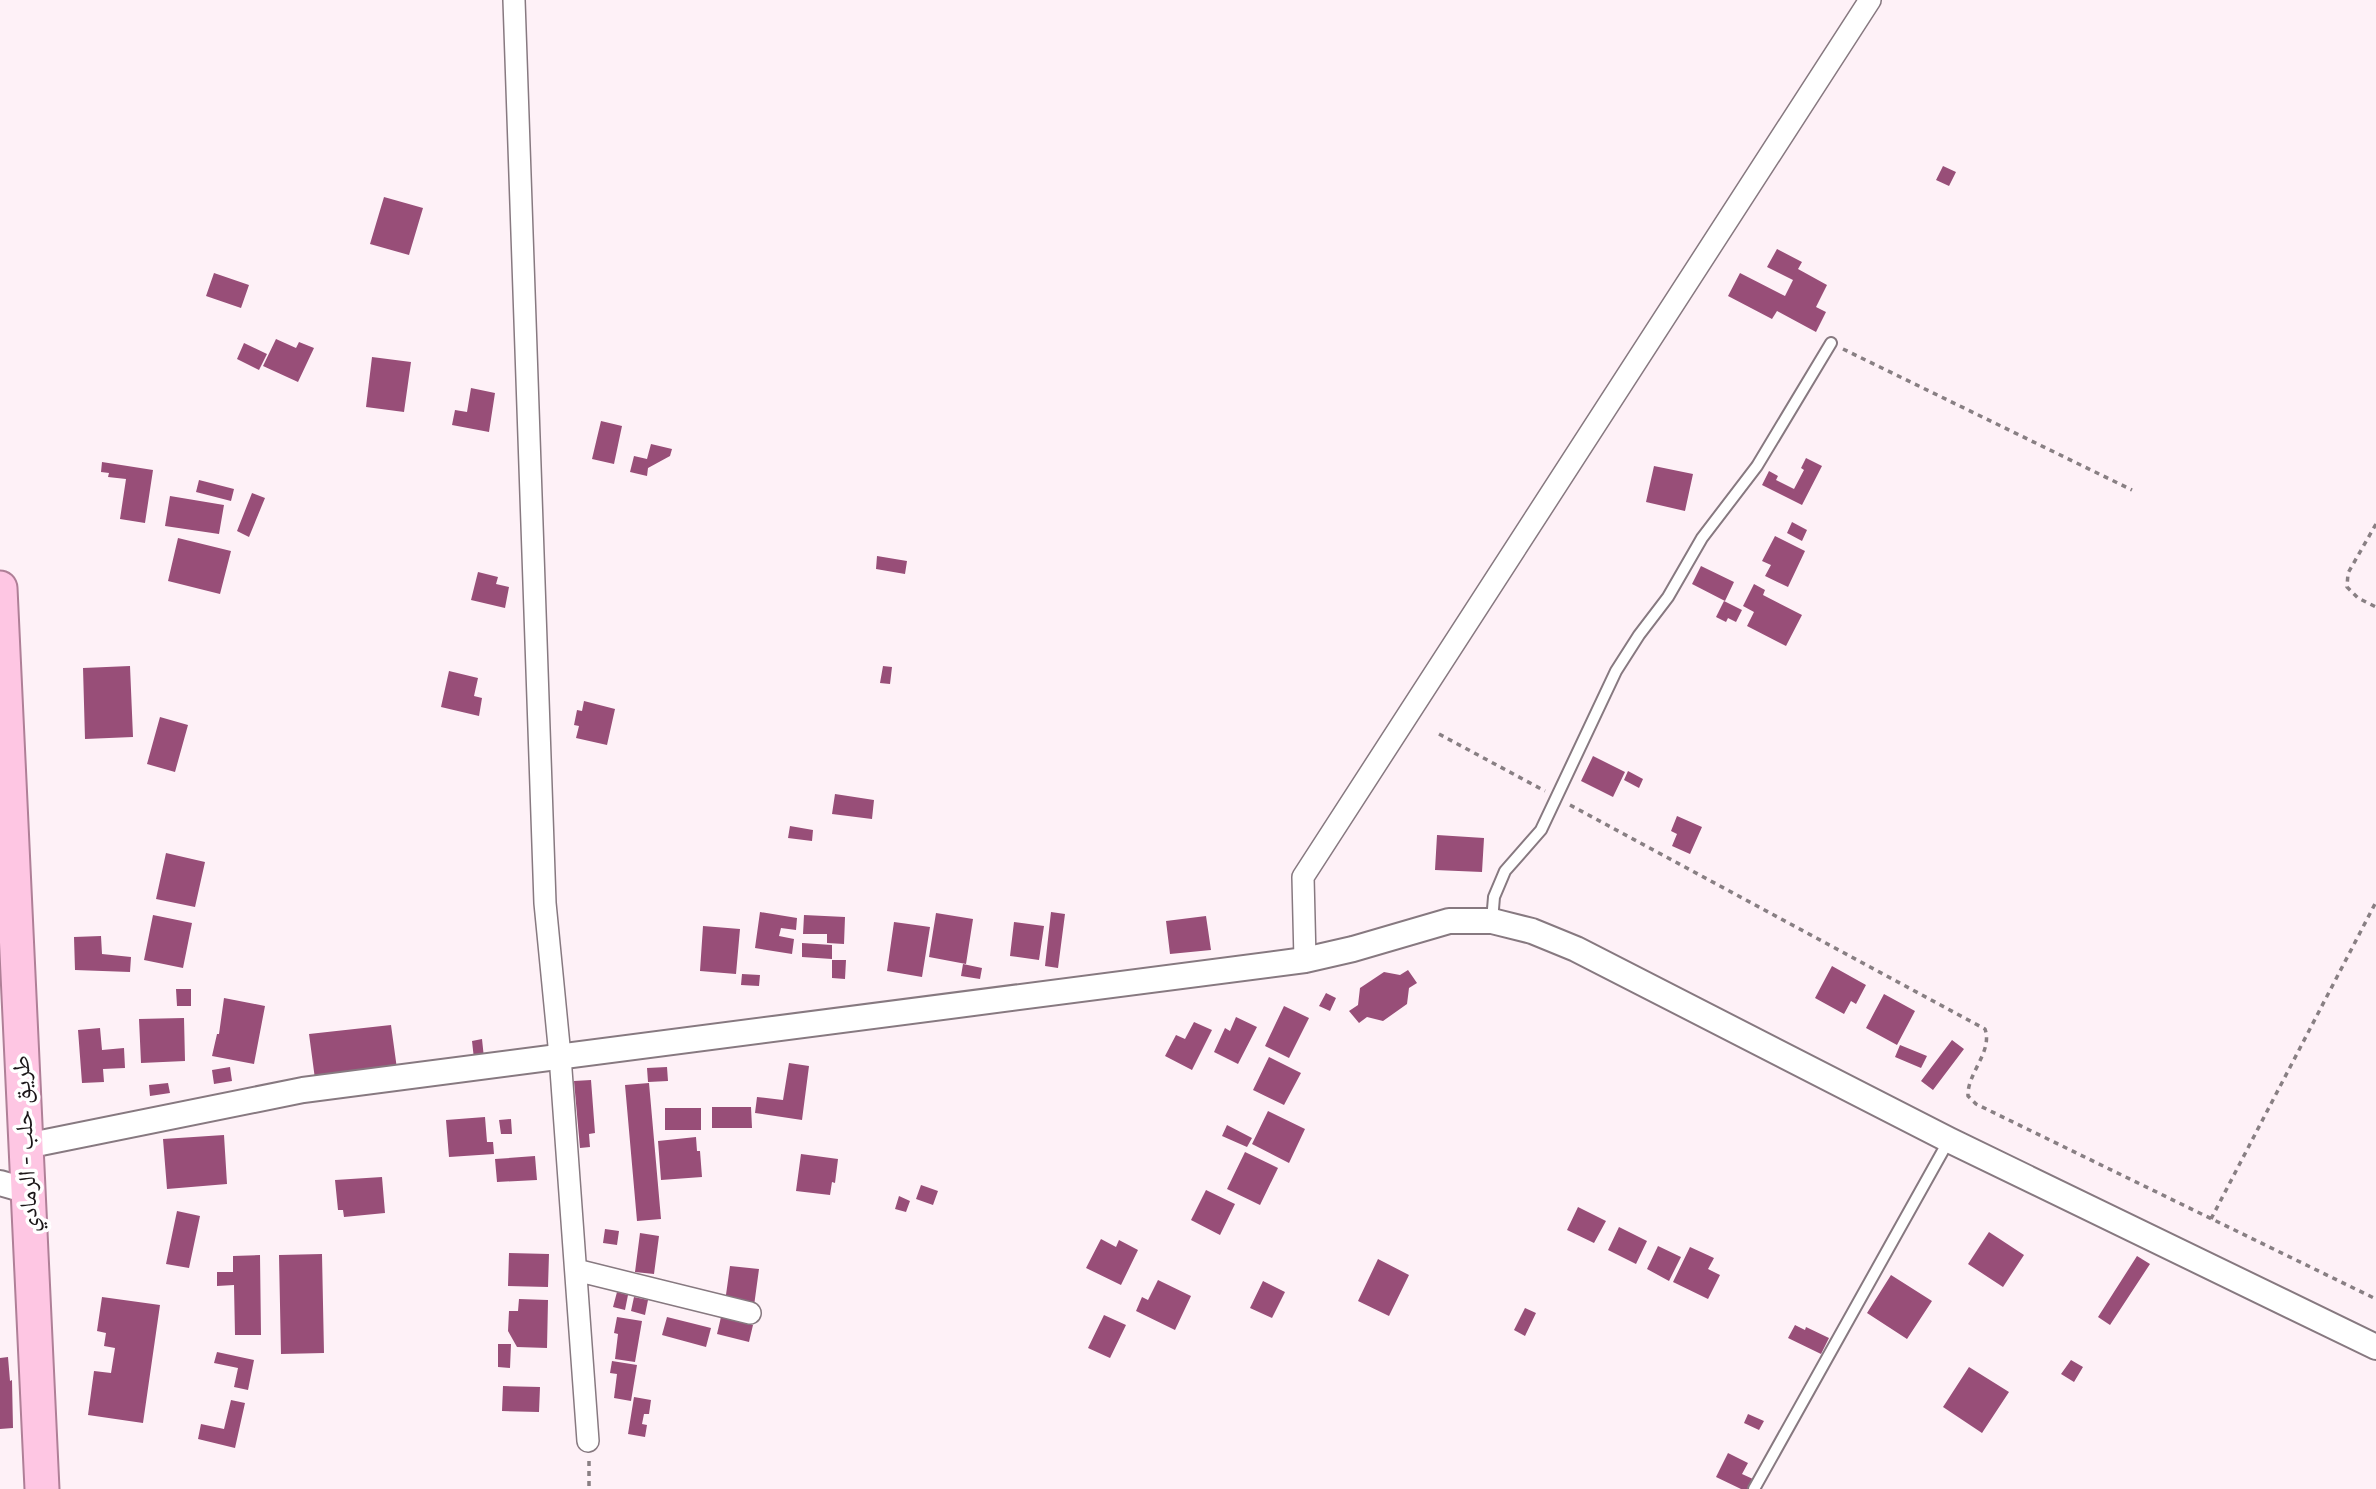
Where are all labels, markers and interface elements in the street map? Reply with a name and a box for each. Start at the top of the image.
street label: طريق حلب - الرمادي [6,1054,49,1233]

